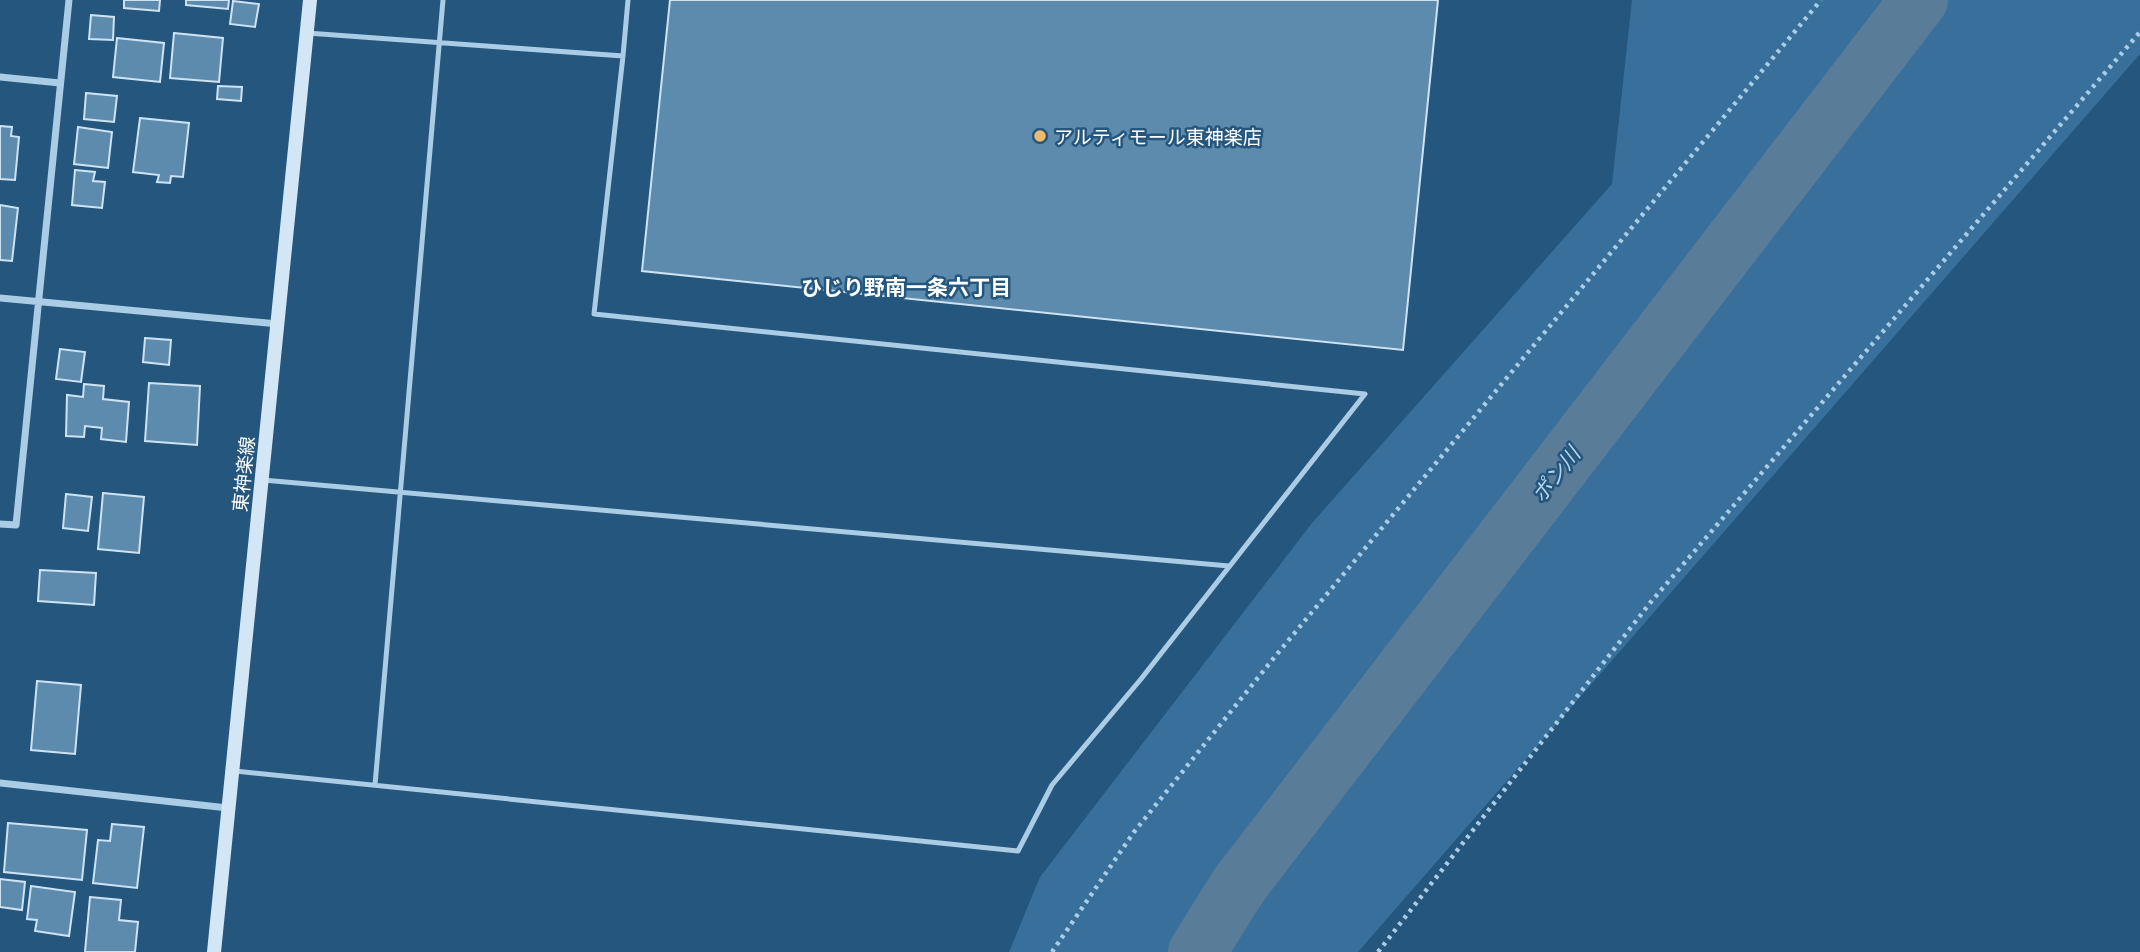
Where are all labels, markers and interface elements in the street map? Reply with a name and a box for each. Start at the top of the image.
place label: アルティモール東神楽店 [1054,125,1262,148]
marker: アルティモール東神楽店 [1032,128,1048,144]
district label: ひじり野南一条六丁目 [801,274,1011,299]
street label: 東神楽線 [228,435,258,513]
water label: ポン川 [1526,440,1585,507]

